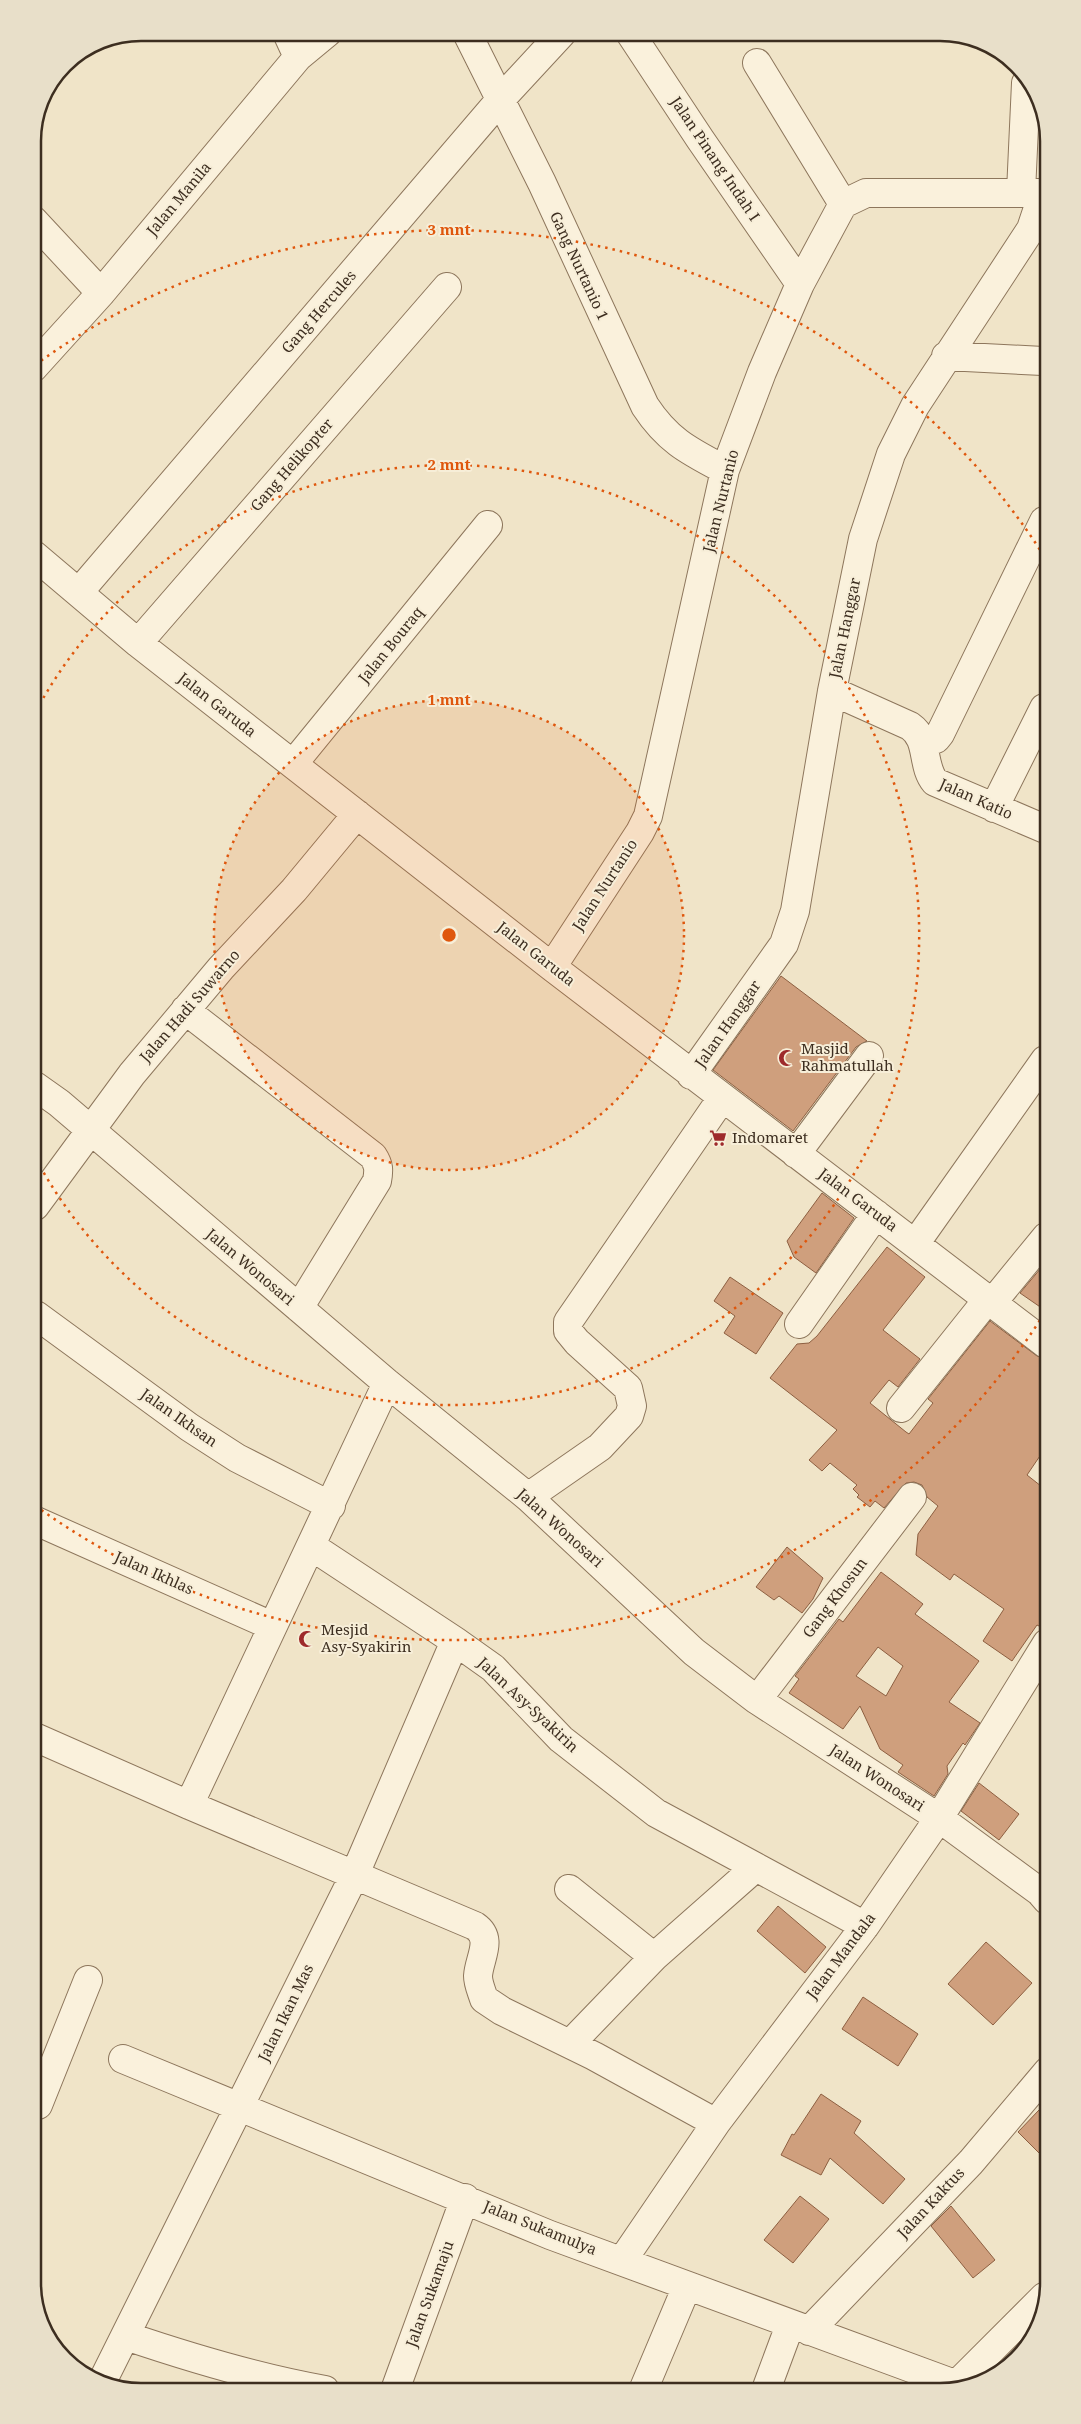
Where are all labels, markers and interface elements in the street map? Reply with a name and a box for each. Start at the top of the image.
street label: Jalan Pinang Indah I [666,92,765,225]
street label: Jalan Manila [141,157,215,240]
street label: Gang Nurtanio 1 [546,208,614,323]
text: 3 mnt [427,219,471,239]
street label: Gang Hercules [277,265,360,357]
street label: Gang Helikopter [245,414,337,515]
street label: Jalan Nurtanio [697,447,742,555]
text: 2 mnt [427,454,471,474]
street label: Jalan Hanggar [823,576,864,681]
street label: Jalan Bouraq [353,602,427,688]
street label: Jalan Garuda [174,667,261,741]
text: 1 mnt [427,689,471,709]
street label: Jalan Katio [936,773,1016,823]
street label: Jalan Nurtanio [567,835,641,935]
street label: Jalan Garuda [493,916,580,990]
centre of rings [440,926,458,944]
street label: Jalan Hadi Suwarno [134,945,244,1067]
street label: Jalan Hanggar [689,976,765,1072]
place label: Masjid Rahmatullah [801,1038,894,1075]
mosque icon: Masjid Rahmatullah [777,1048,797,1068]
place label: Indomaret [732,1127,808,1147]
supermarket icon: Indomaret [708,1128,728,1148]
street label: Jalan Garuda [814,1162,902,1235]
street label: Jalan Wonosari [202,1223,299,1309]
street label: Jalan Ikhsan [136,1383,222,1451]
street label: Jalan Wonosari [513,1483,608,1571]
street label: Jalan Ikhlas [111,1545,197,1598]
street label: Gang Khosun [797,1553,871,1642]
place label: Mesjid Asy-Syakirin [321,1619,412,1656]
mosque icon: Mesjid Asy-Syakirin [297,1629,317,1649]
street label: Jalan Asy-Syakirin [473,1652,584,1756]
street label: Jalan Wonosari [825,1738,929,1815]
street label: Jalan Mandala [800,1908,879,2004]
street label: Jalan Ikan Mas [252,1960,317,2066]
street label: Jalan Kaktus [892,2163,968,2243]
street label: Jalan Sukamulya [480,2195,600,2259]
street label: Jalan Sukamaju [400,2237,458,2351]

